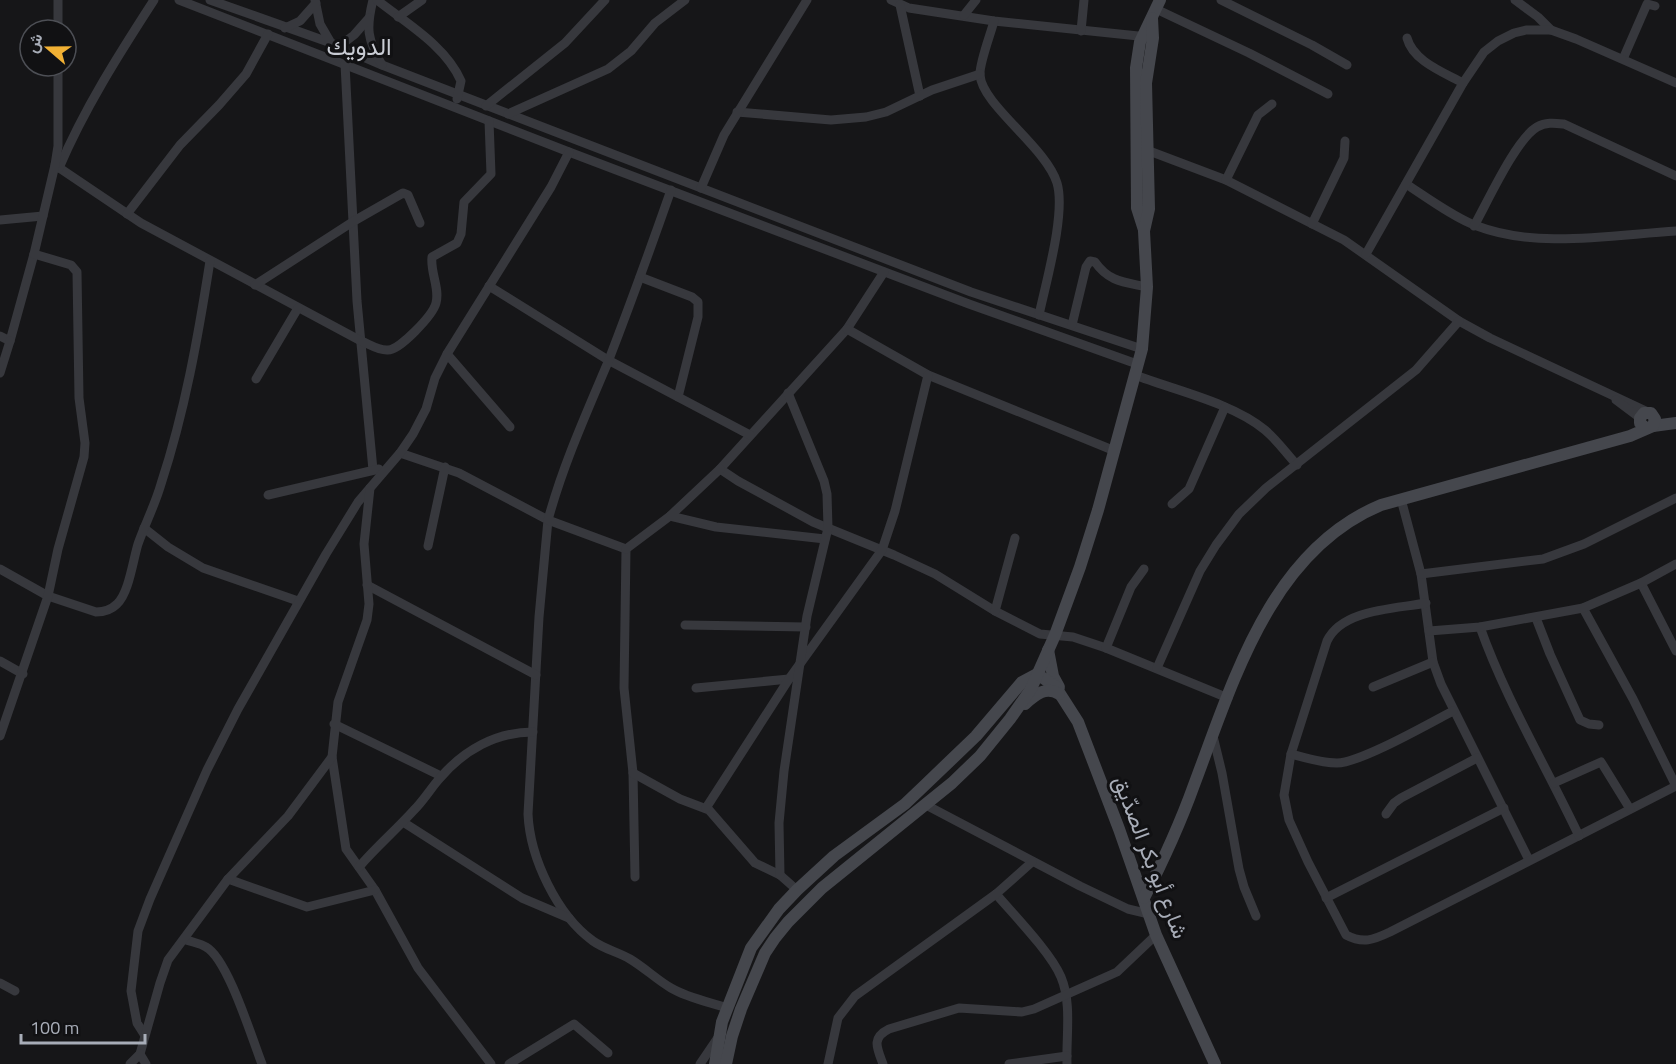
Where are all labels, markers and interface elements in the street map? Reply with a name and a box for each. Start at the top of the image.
north arrow [18,18,78,78]
district label: الدويك [326,28,392,64]
text: ش [19,30,48,56]
street label: شارع أبو بكر الصدّيق [1104,771,1198,943]
scale bar [21,1007,146,1045]
text: 100 m [30,1014,79,1041]

